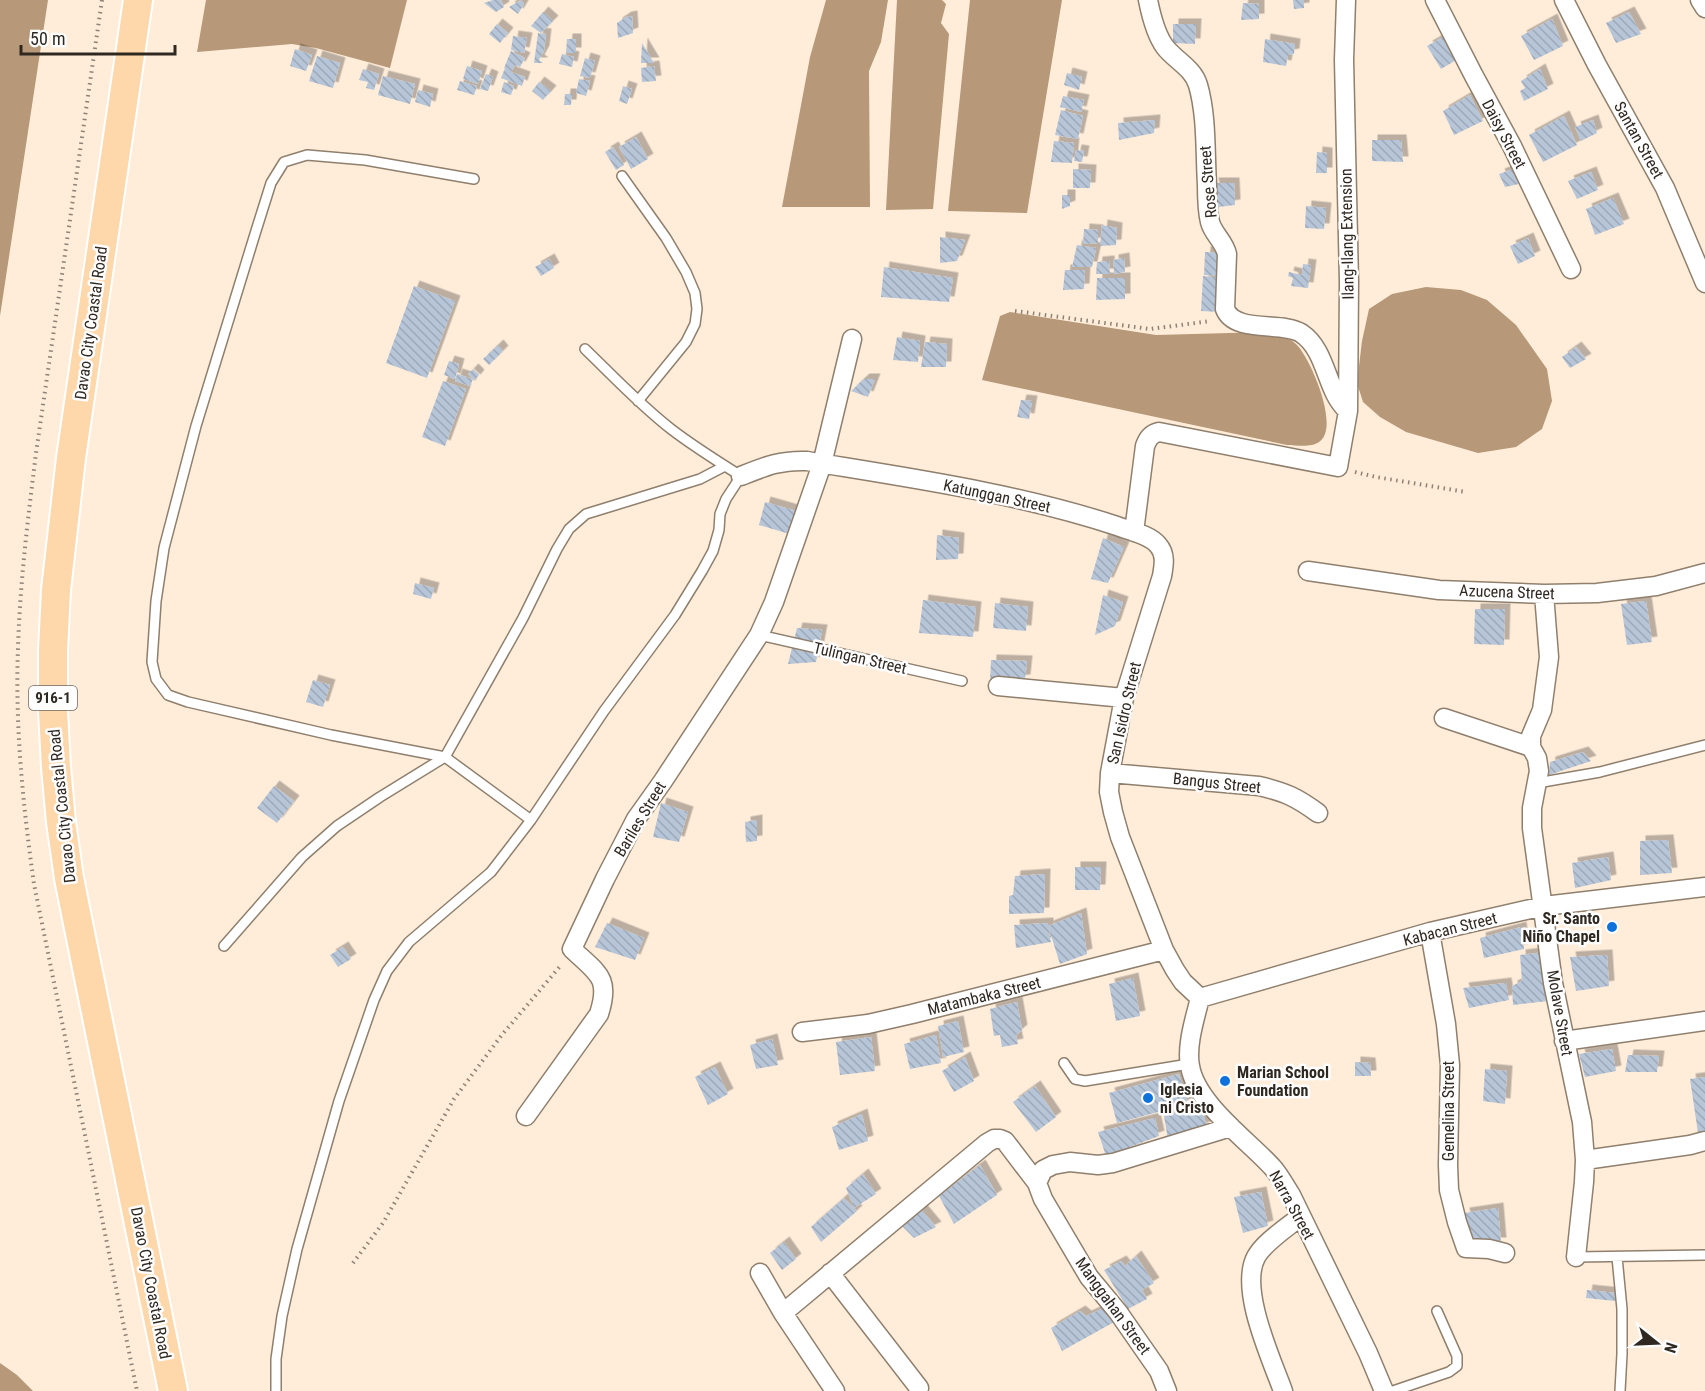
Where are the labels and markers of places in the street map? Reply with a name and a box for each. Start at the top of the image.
place label: Sr. Santo Niño Chapel [1523,909,1600,946]
marker: Sr. Santo Niño Chapel [1605,920,1619,934]
place label: Marian School Foundation [1237,1063,1329,1100]
marker: Marian School Foundation [1218,1074,1232,1088]
place label: Iglesia ni Cristo [1160,1080,1214,1117]
marker: Iglesia ni Cristo [1141,1091,1155,1105]

